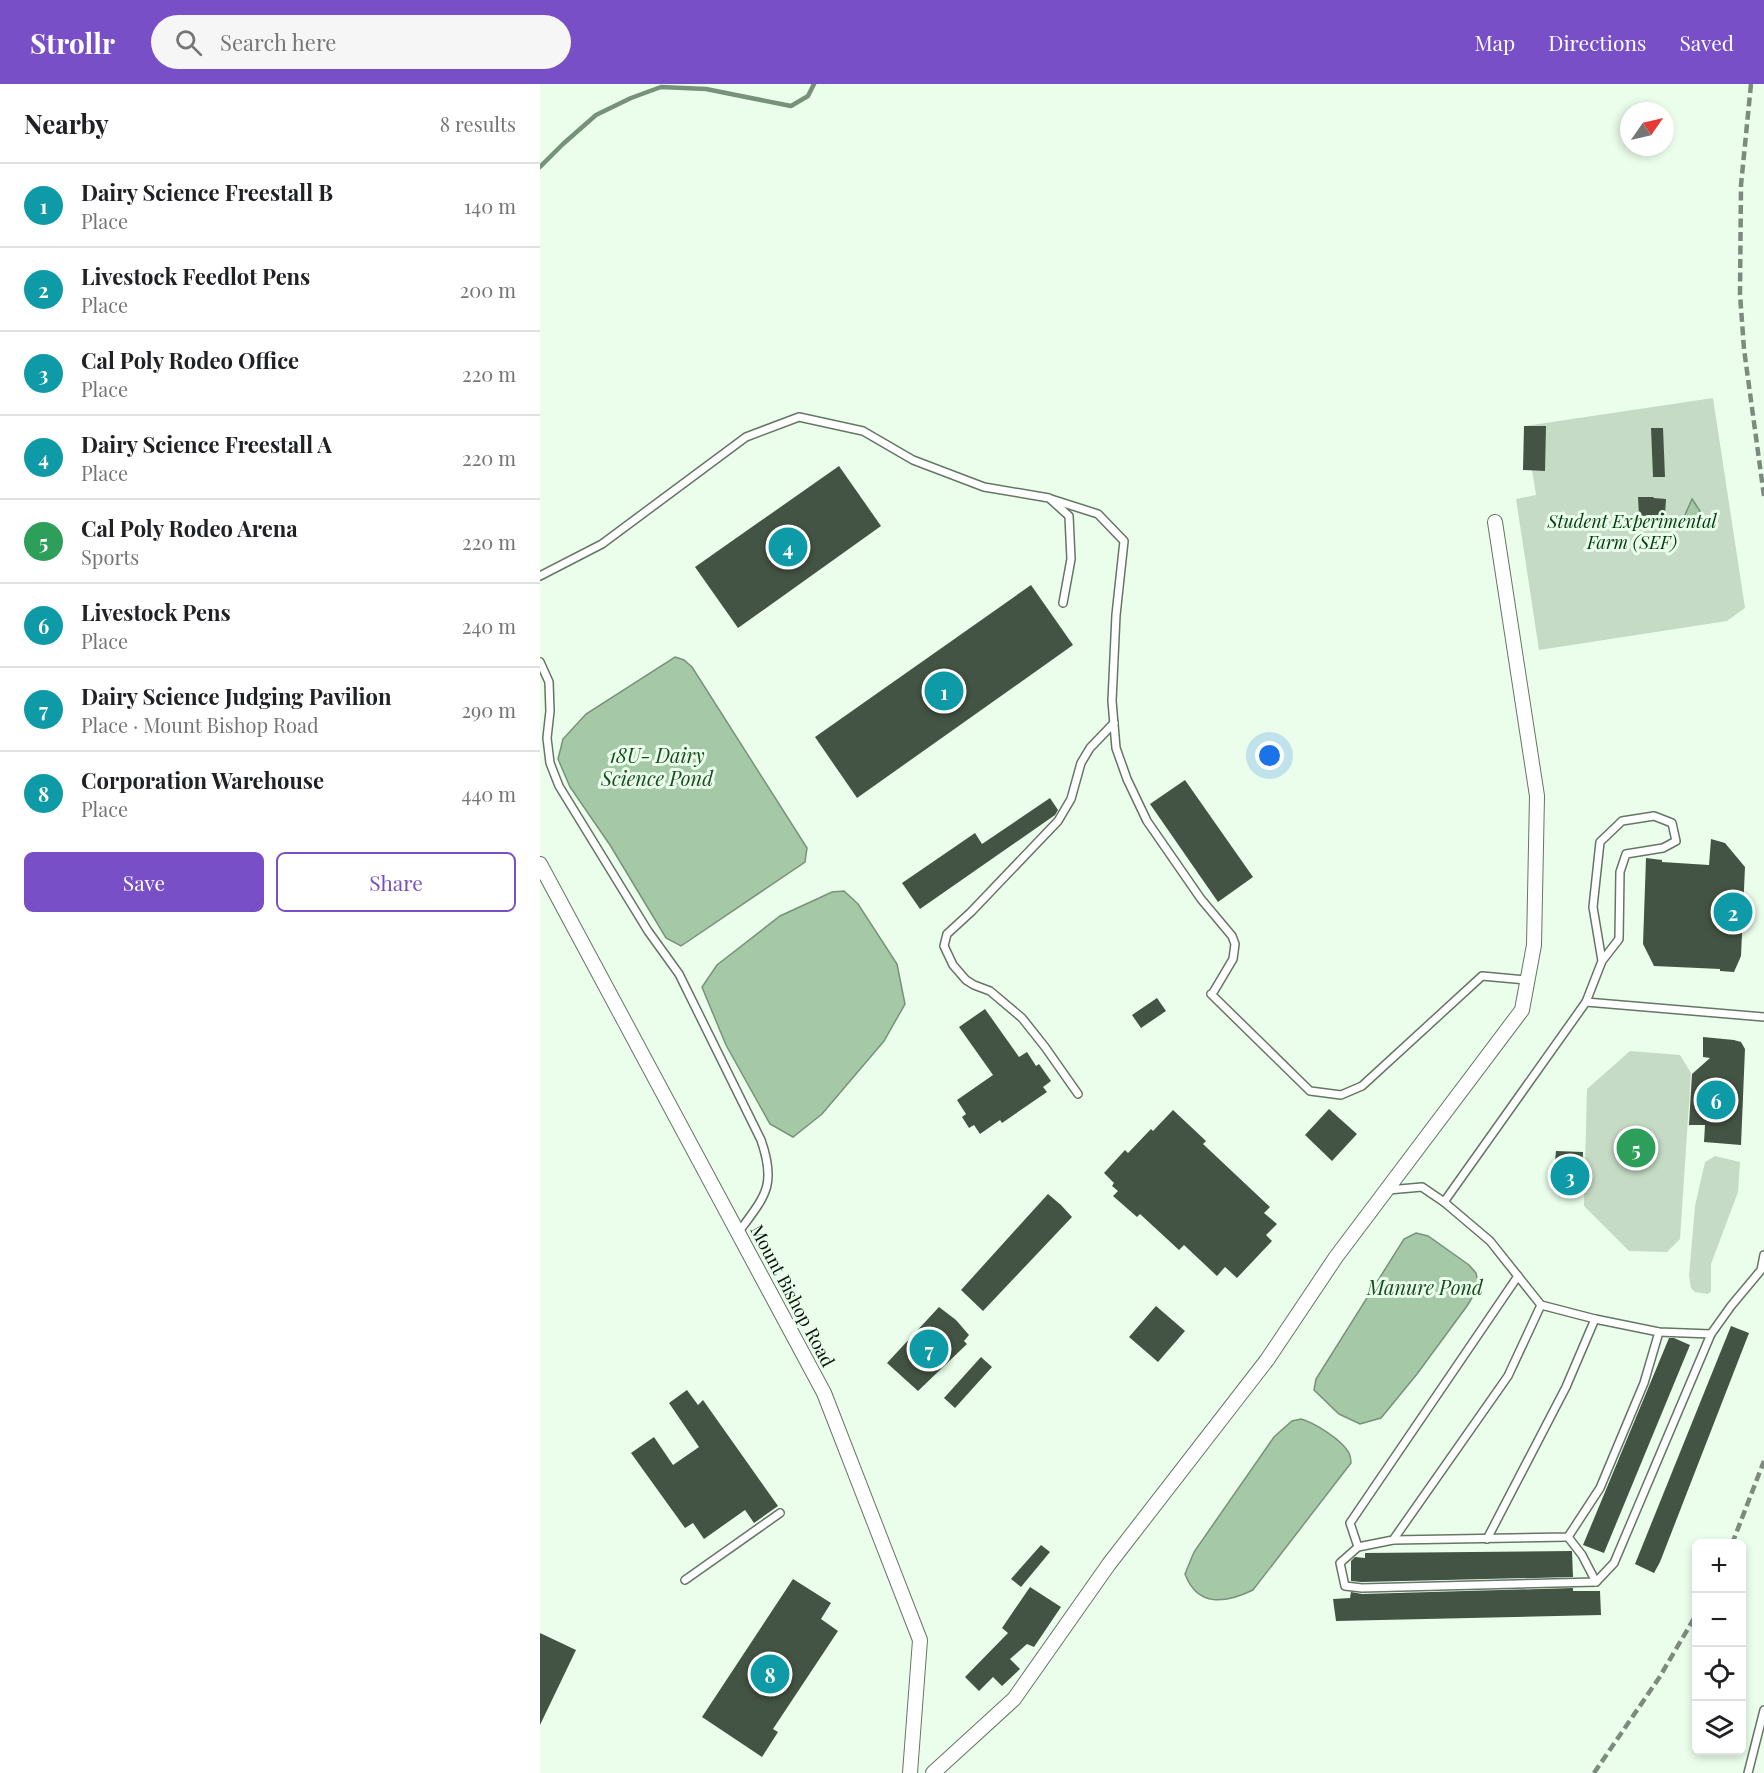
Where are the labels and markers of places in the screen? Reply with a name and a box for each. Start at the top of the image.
pin: 4 [768,524,808,570]
pin: 1 [924,668,964,714]
pin: 2 [1714,890,1752,934]
pin: 6 [1696,1078,1736,1122]
pin: 5 [1616,1126,1656,1170]
pin: 3 [1550,1154,1590,1198]
pin: 7 [910,1326,948,1372]
pin: 8 [750,1652,790,1696]

